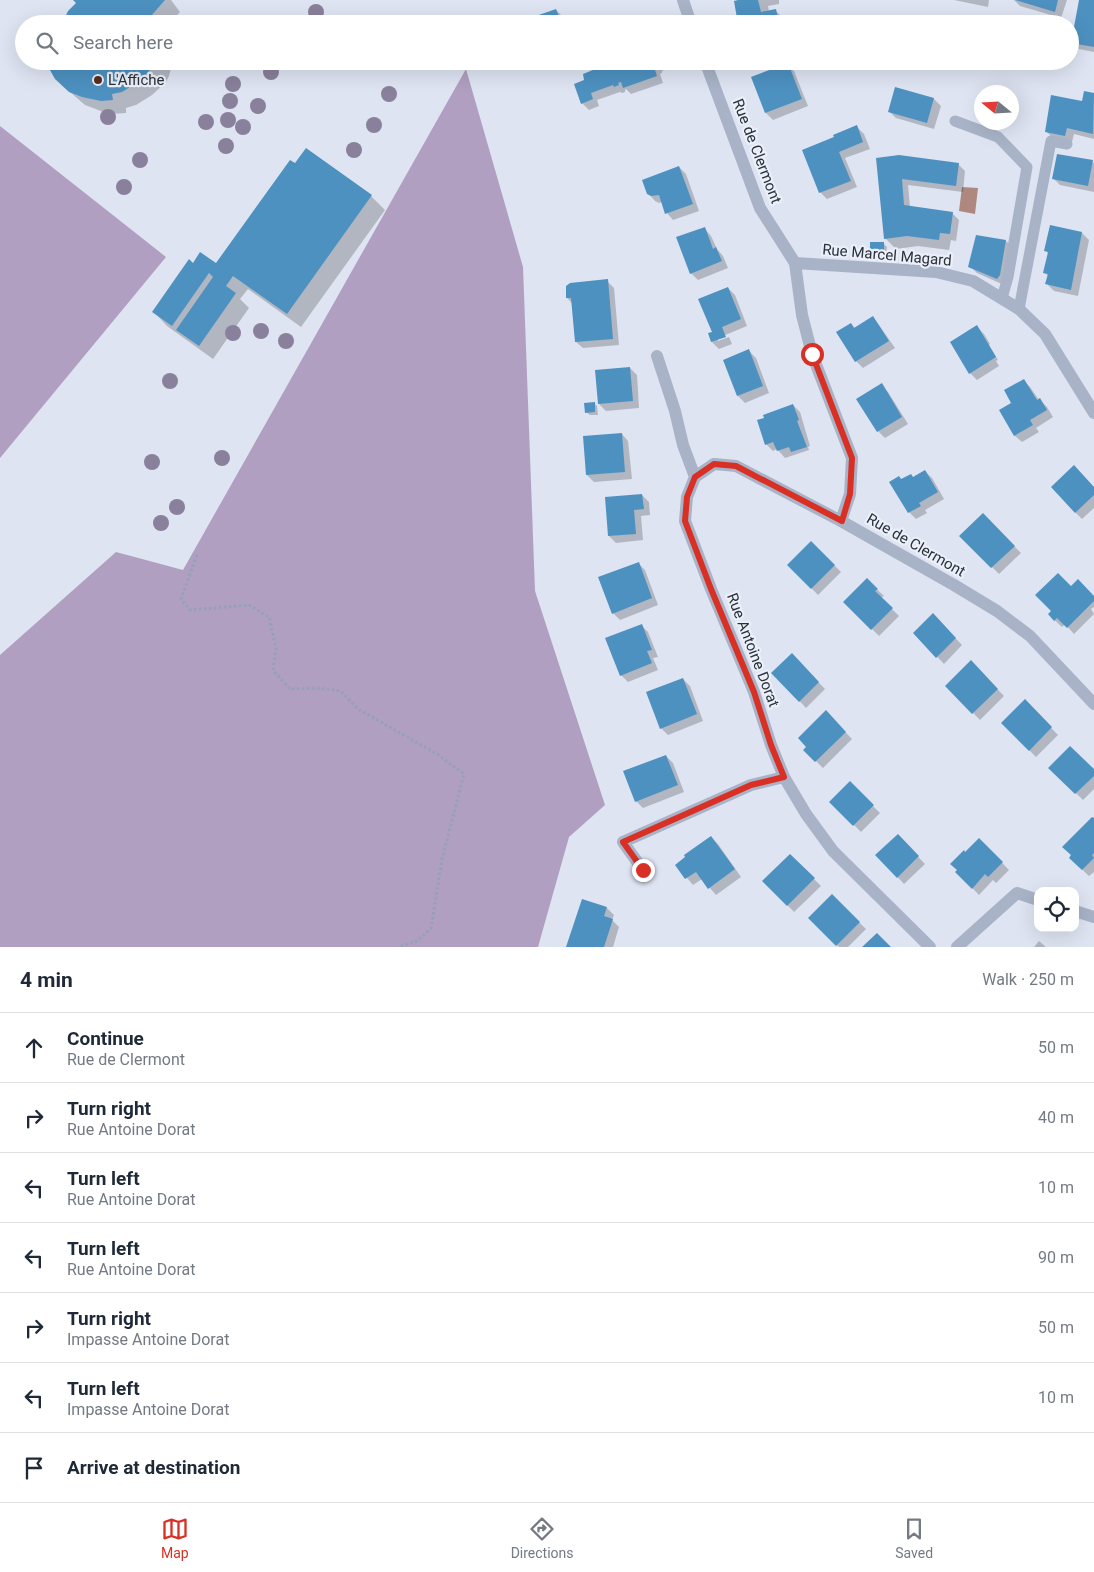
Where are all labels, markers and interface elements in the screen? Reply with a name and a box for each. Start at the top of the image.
search box [15,15,1079,70]
icon: search [33,29,61,57]
text: Search here [73,31,173,54]
place label: L'Affiche [108,71,165,89]
marker: L'Affiche [92,74,104,86]
north arrow [974,85,1019,130]
street label: Rue de Clermont [729,96,785,206]
street label: Rue Marcel Magard [822,240,952,270]
route start [801,343,824,366]
street label: Rue de Clermont [864,510,969,581]
street label: Rue Antoine Dorat [723,591,783,710]
route end [632,859,655,882]
map controls [1034,887,1079,932]
button: locate [1034,887,1079,932]
text: 4 min [20,968,73,992]
text: Walk · 250 m [982,970,1074,989]
text: Continue [67,1027,144,1050]
icon: ahead [20,1034,48,1062]
text: 50 m [1038,1038,1074,1057]
text: Rue de Clermont [67,1050,185,1069]
text: Turn right [67,1097,151,1120]
icon: right [20,1104,48,1132]
text: 40 m [1038,1108,1074,1127]
text: Rue Antoine Dorat [67,1120,195,1139]
text: Turn left [67,1167,140,1190]
icon: left [20,1174,48,1202]
text: 10 m [1038,1178,1074,1197]
text: Rue Antoine Dorat [67,1190,195,1209]
text: Turn left [67,1237,140,1260]
icon: left [20,1244,48,1272]
text: 90 m [1038,1248,1074,1267]
text: Rue Antoine Dorat [67,1260,195,1279]
text: Turn right [67,1307,151,1330]
icon: right [20,1314,48,1342]
text: 50 m [1038,1318,1074,1337]
text: Impasse Antoine Dorat [67,1330,229,1349]
text: Turn left [67,1377,140,1400]
icon: left [20,1384,48,1412]
text: 10 m [1038,1388,1074,1407]
text: Impasse Antoine Dorat [67,1400,229,1419]
icon: arrive [20,1454,48,1482]
text: Arrive at destination [67,1456,240,1479]
tab: Map [161,1515,189,1561]
tab: Directions [511,1515,574,1561]
tab: Saved [895,1515,933,1561]

